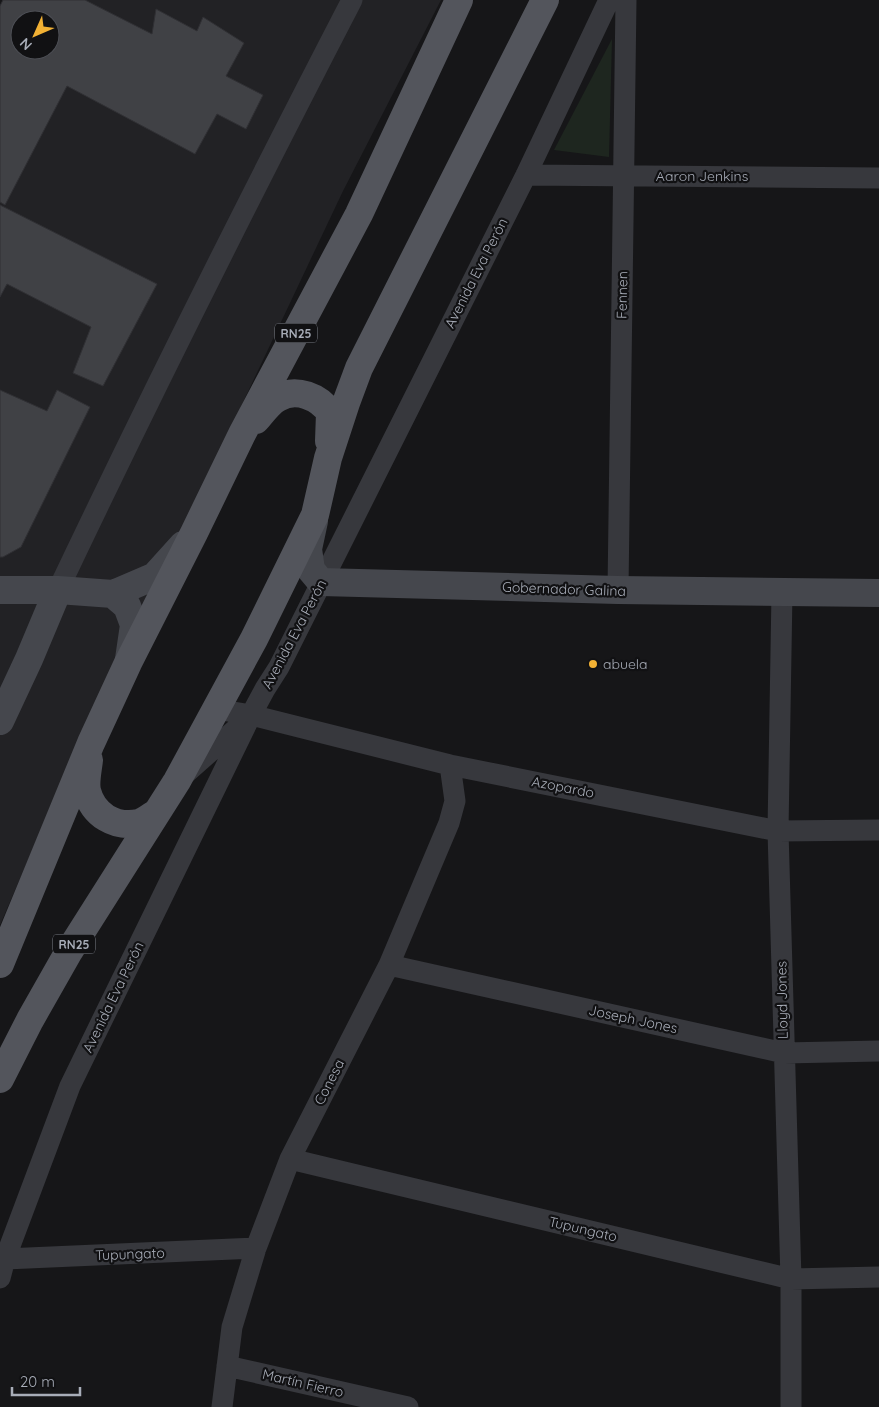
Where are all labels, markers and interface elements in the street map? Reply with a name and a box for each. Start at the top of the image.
north arrow [10,10,60,60]
text: N [16,34,36,54]
street label: Aaron Jenkins [656,167,748,185]
street label: Avenida Eva Perón [440,215,512,331]
street label: Fennen [613,271,631,319]
road number: RN25 [275,323,317,342]
street label: Avenida Eva Perón [258,576,330,692]
street label: Gobernador Galina [502,578,626,600]
place label: abuela [603,655,648,673]
marker: abuela [587,658,599,670]
street label: Azopardo [530,772,596,802]
road number: RN25 [53,934,95,954]
street label: Avenida Eva Perón [78,939,148,1055]
street label: Lloyd Jones [772,961,792,1039]
street label: Joseph Jones [587,1001,679,1037]
street label: Conesa [310,1056,348,1108]
street label: Tupungato [547,1212,619,1246]
street label: Tupungato [95,1244,165,1264]
scale bar [12,1364,80,1396]
street label: Martín Fierro [261,1365,345,1401]
text: 20 m [20,1372,55,1391]

